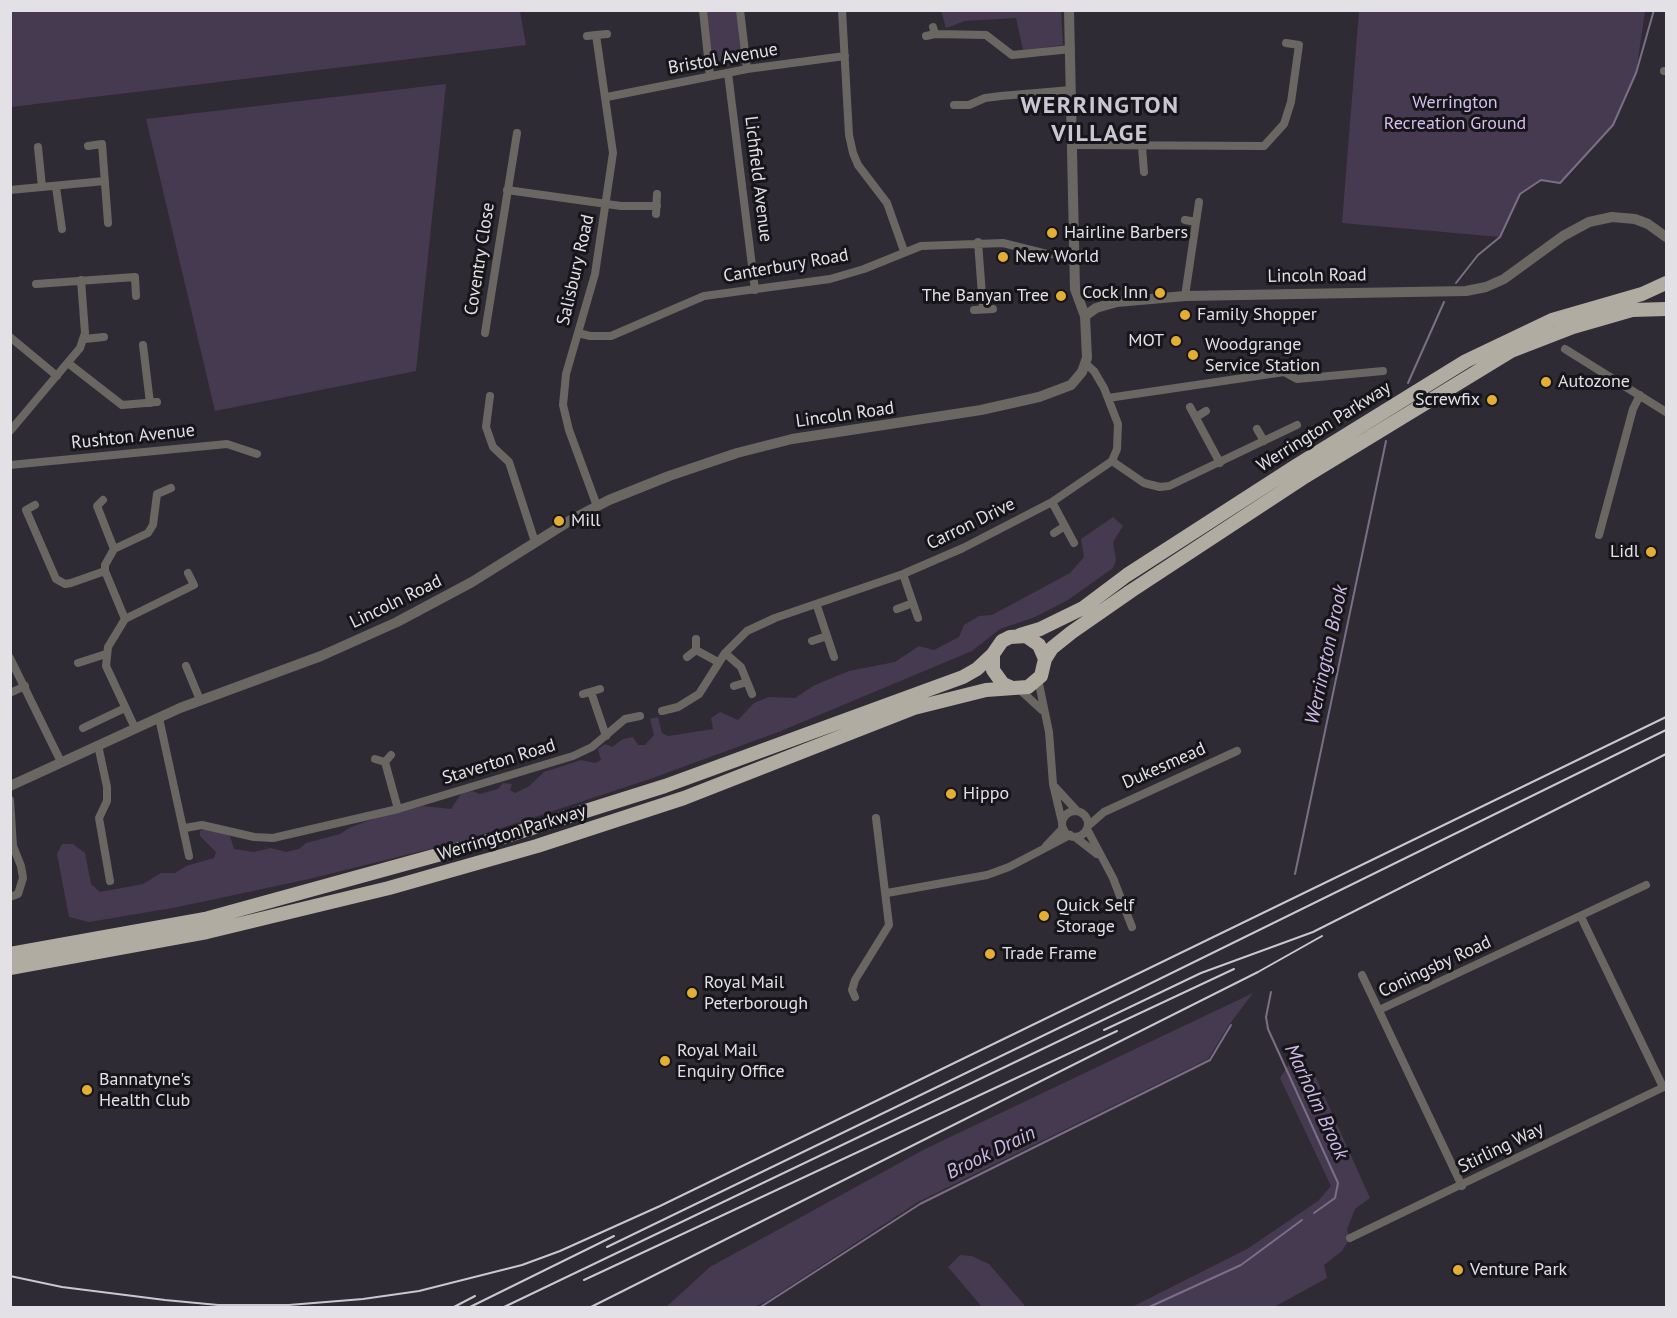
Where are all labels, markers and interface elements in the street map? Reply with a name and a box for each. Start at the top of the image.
street label: Bristol Avenue [667,39,779,79]
district label: WERRINGTON VILLAGE [1021,92,1179,148]
park label: Werrington Recreation Ground [1384,92,1526,134]
street label: Lichfield Avenue [740,115,776,243]
street label: Coventry Close [460,201,500,317]
street label: Salisbury Road [553,213,599,327]
place label: Hairline Barbers [1064,222,1188,244]
marker: Hairline Barbers [1045,226,1059,240]
street label: Canterbury Road [722,244,850,288]
place label: New World [1015,246,1099,268]
marker: New World [996,250,1010,264]
street label: Lincoln Road [1267,264,1367,288]
place label: Cock Inn [1082,282,1148,304]
place label: The Banyan Tree [922,285,1049,307]
marker: Cock Inn [1153,286,1167,300]
marker: The Banyan Tree [1054,289,1068,303]
place label: Family Shopper [1197,304,1317,326]
marker: Family Shopper [1178,308,1192,322]
place label: MOT [1128,330,1164,352]
marker: MOT [1169,334,1183,348]
place label: Woodgrange Service Station [1205,334,1320,376]
marker: Woodgrange Service Station [1186,348,1200,362]
place label: Autozone [1558,371,1630,393]
marker: Autozone [1539,375,1553,389]
street label: Werrington Parkway [1253,377,1395,477]
place label: Screwfix [1415,389,1480,411]
marker: Screwfix [1485,393,1499,407]
street label: Lincoln Road [794,397,896,433]
street label: Rushton Avenue [70,420,196,454]
street label: Carron Drive [923,493,1019,555]
place label: Mill [571,510,601,532]
marker: Mill [552,514,566,528]
place label: Lidl [1610,541,1639,563]
marker: Lidl [1644,545,1658,559]
street label: Lincoln Road [347,571,445,633]
water label: Werrington Brook [1301,583,1353,727]
street label: Staverton Road [440,735,558,789]
street label: Dukesmead [1119,738,1209,794]
place label: Hippo [963,783,1009,805]
marker: Hippo [944,787,958,801]
street label: Werrington Parkway [435,800,589,866]
place label: Quick Self Storage [1056,895,1134,938]
marker: Quick Self Storage [1037,909,1051,923]
street label: Coningsby Road [1375,931,1495,1003]
place label: Trade Frame [1002,943,1097,965]
marker: Trade Frame [983,947,997,961]
place label: Royal Mail Peterborough [704,972,808,1014]
marker: Royal Mail Peterborough [685,986,699,1000]
place label: Royal Mail Enquiry Office [677,1040,785,1082]
water label: Marholm Brook [1279,1041,1353,1163]
marker: Royal Mail Enquiry Office [658,1054,672,1068]
place label: Bannatyne's Health Club [99,1069,191,1112]
marker: Bannatyne's Health Club [80,1083,94,1097]
street label: Stirling Way [1455,1118,1547,1178]
water label: Brook Drain [942,1121,1040,1185]
place label: Venture Park [1470,1259,1567,1281]
marker: Venture Park [1451,1263,1465,1277]

